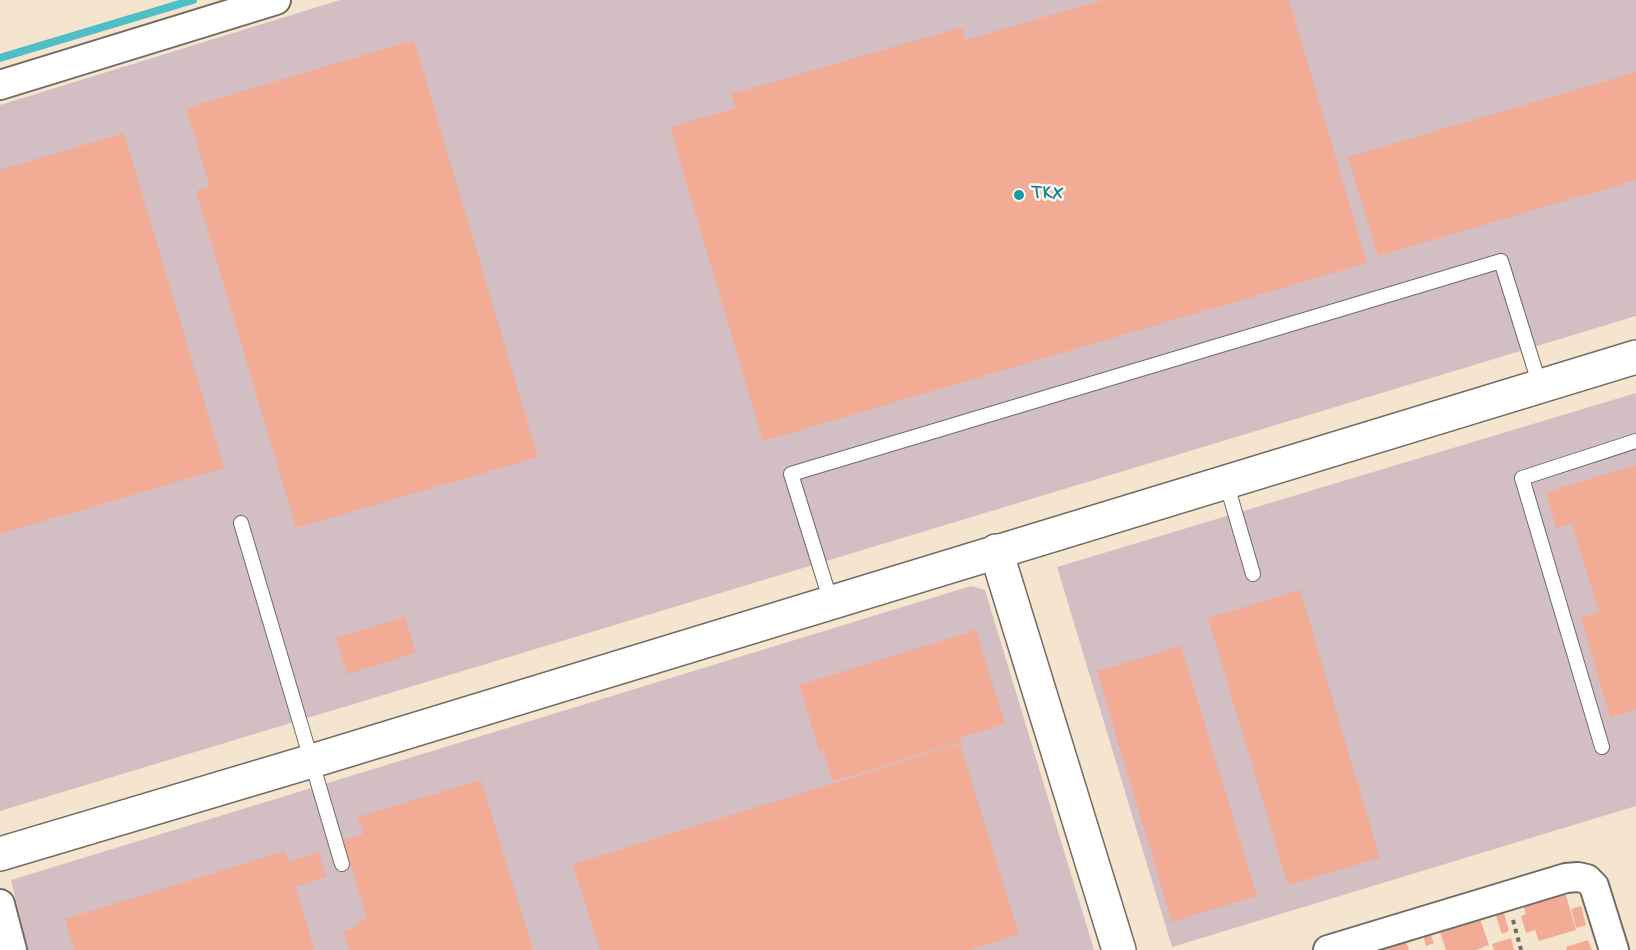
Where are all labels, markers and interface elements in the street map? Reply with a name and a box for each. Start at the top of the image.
place label: TKX [1031,183,1064,207]
marker: TKX [1012,188,1026,202]

